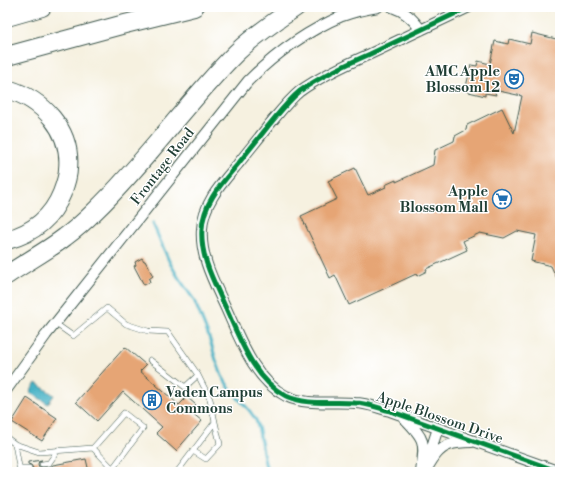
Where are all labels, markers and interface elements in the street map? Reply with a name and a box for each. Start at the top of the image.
place label: AMC Apple Blossom 12 [424,63,500,97]
theatre icon: AMC Apple Blossom 12 [503,68,525,90]
street label: Frontage Road [127,124,199,209]
place label: Apple Blossom Mall [400,183,488,217]
supermarket icon: Apple Blossom Mall [491,188,513,210]
place label: Vaden Campus Commons [165,384,263,418]
street label: Apple Blossom Drive [373,388,505,448]
building icon: Vaden Campus Commons [141,389,163,411]

